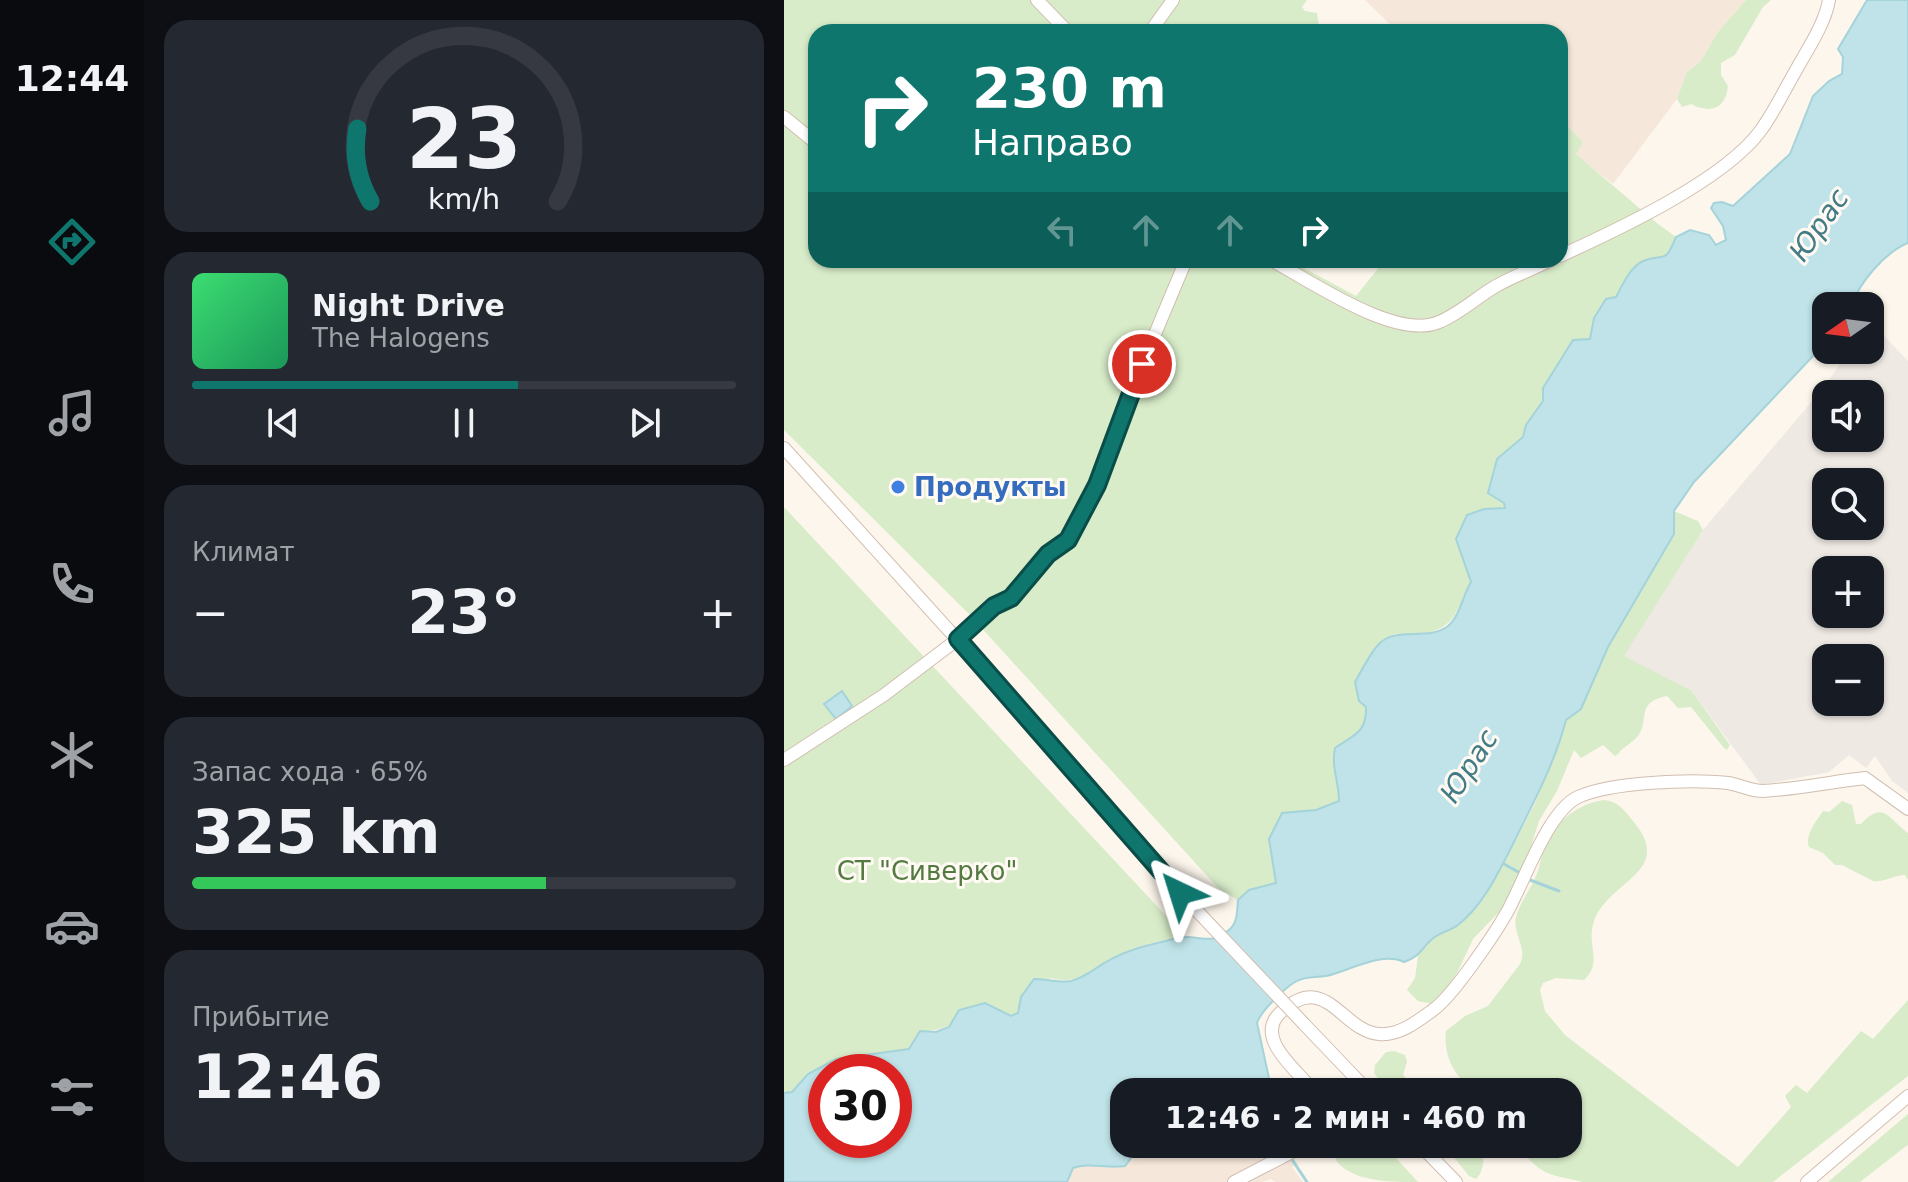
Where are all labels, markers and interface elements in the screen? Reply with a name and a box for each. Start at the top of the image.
text: 230 m [972,55,1167,120]
icon: right [840,56,944,160]
text: 12:44 [15,58,129,99]
text: 23 [406,91,522,188]
text: Направо [972,122,1133,163]
text: km/h [428,182,500,216]
water label: Юрас [1782,182,1856,267]
icon: left [1040,208,1084,252]
icon: ahead [1124,208,1168,252]
icon: ahead [1208,208,1252,252]
icon: right [1292,208,1336,252]
icon: directions [44,214,100,270]
text: Night Drive [312,288,505,323]
north arrow [1812,292,1884,364]
map controls [1812,292,1884,716]
text: The Halogens [312,323,490,353]
pin [1108,330,1176,398]
icon: arrive [1120,342,1164,386]
button: sound [1812,380,1884,452]
icon: music [44,385,100,441]
icon: previous [261,401,305,445]
icon: pause [442,401,486,445]
icon: next [623,401,667,445]
button: search [1812,468,1884,540]
place label: Продукты [914,472,1066,502]
marker: Продукты [889,478,907,496]
text: Климат [192,537,295,567]
icon: phone [44,556,100,612]
button: + [1812,556,1884,628]
text: 23° [407,577,521,647]
text: − [192,587,229,638]
text: + [699,587,736,638]
button: − [1812,644,1884,716]
water label: Юрас [1433,723,1505,809]
icon: climate [44,727,100,783]
text: Запас хода · 65% [192,757,428,787]
text: 325 km [192,797,441,867]
position arrow [1138,851,1222,935]
park label: СТ "Сиверко" [837,856,1017,886]
icon: car [44,898,100,954]
text: Прибытие [192,1002,330,1032]
text: 12:46 [192,1042,383,1112]
speed limit sign: 30 [808,1054,912,1158]
icon: filters [44,1069,100,1125]
text: 12:46 · 2 мин · 460 m [1165,1100,1527,1135]

